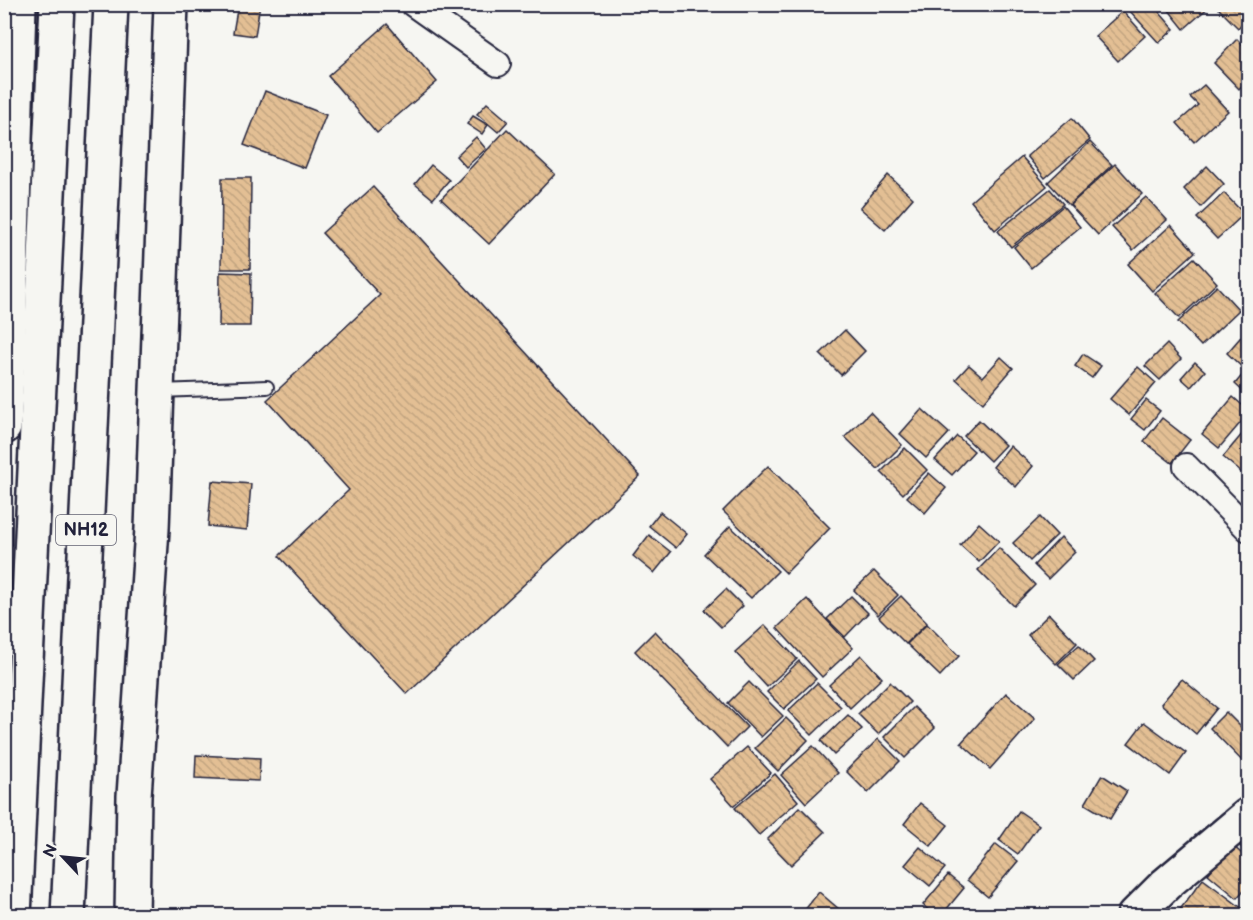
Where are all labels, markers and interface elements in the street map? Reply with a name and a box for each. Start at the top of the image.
road number: NH12 [56,515,116,545]
north arrow [33,827,93,887]
text: N [40,842,62,861]

